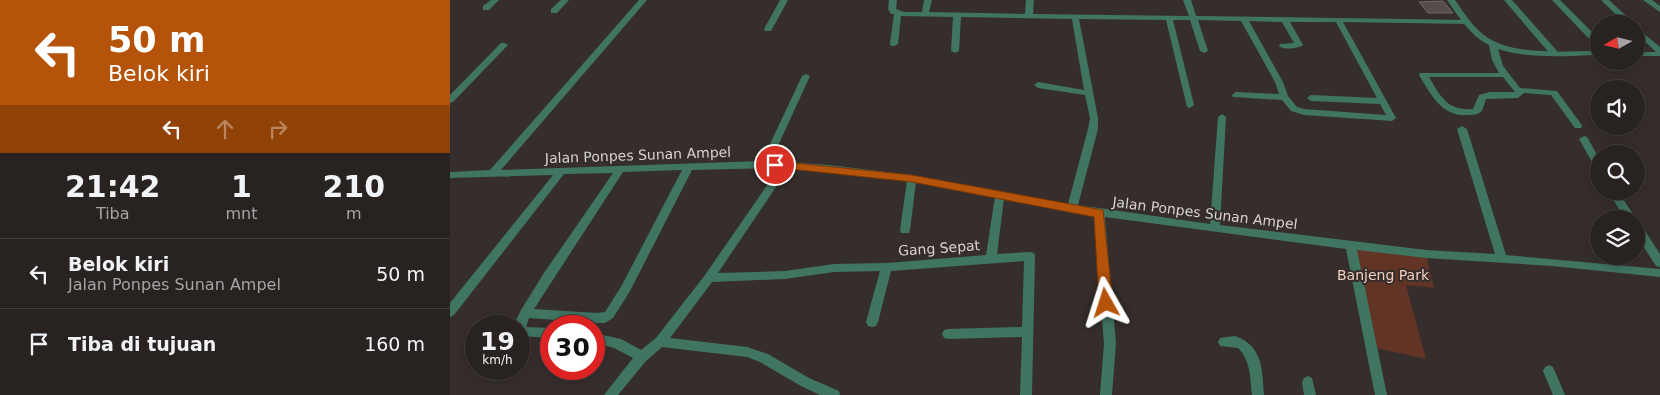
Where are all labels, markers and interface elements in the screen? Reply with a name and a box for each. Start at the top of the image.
north arrow [1590,15,1645,70]
map controls [1590,15,1645,265]
icon: left [25,20,90,85]
text: 50 m [108,20,205,60]
text: Belok kiri [108,61,210,86]
button: sound [1590,80,1645,135]
icon: left [158,115,186,143]
icon: ahead [211,115,239,143]
icon: right [264,115,292,143]
street label: Jalan Ponpes Sunan Ampel [544,144,731,166]
pin [754,144,796,186]
button: search [1590,145,1645,200]
icon: arrive [761,151,789,179]
text: 21:42 [65,169,160,204]
text: 1 [231,169,252,204]
text: 210 [322,169,385,204]
street label: Jalan Ponpes Sunan Ampel [1111,194,1298,232]
text: Tiba [96,204,130,223]
text: mnt [225,204,257,223]
text: m [346,204,362,223]
button: layers [1590,210,1645,265]
street label: Gang Sepat [897,237,981,259]
text: Belok kiri [68,253,169,275]
icon: left [25,260,53,288]
text: 50 m [376,263,425,285]
park label: Banjeng Park [1337,267,1430,283]
text: Jalan Ponpes Sunan Ampel [68,275,281,294]
position arrow [1079,276,1131,328]
speed limit sign: 30 [540,315,605,380]
text: 19 [480,327,515,356]
icon: arrive [25,330,53,358]
text: Tiba di tujuan [68,333,216,355]
text: 160 m [364,333,425,355]
text: km/h [482,353,513,367]

